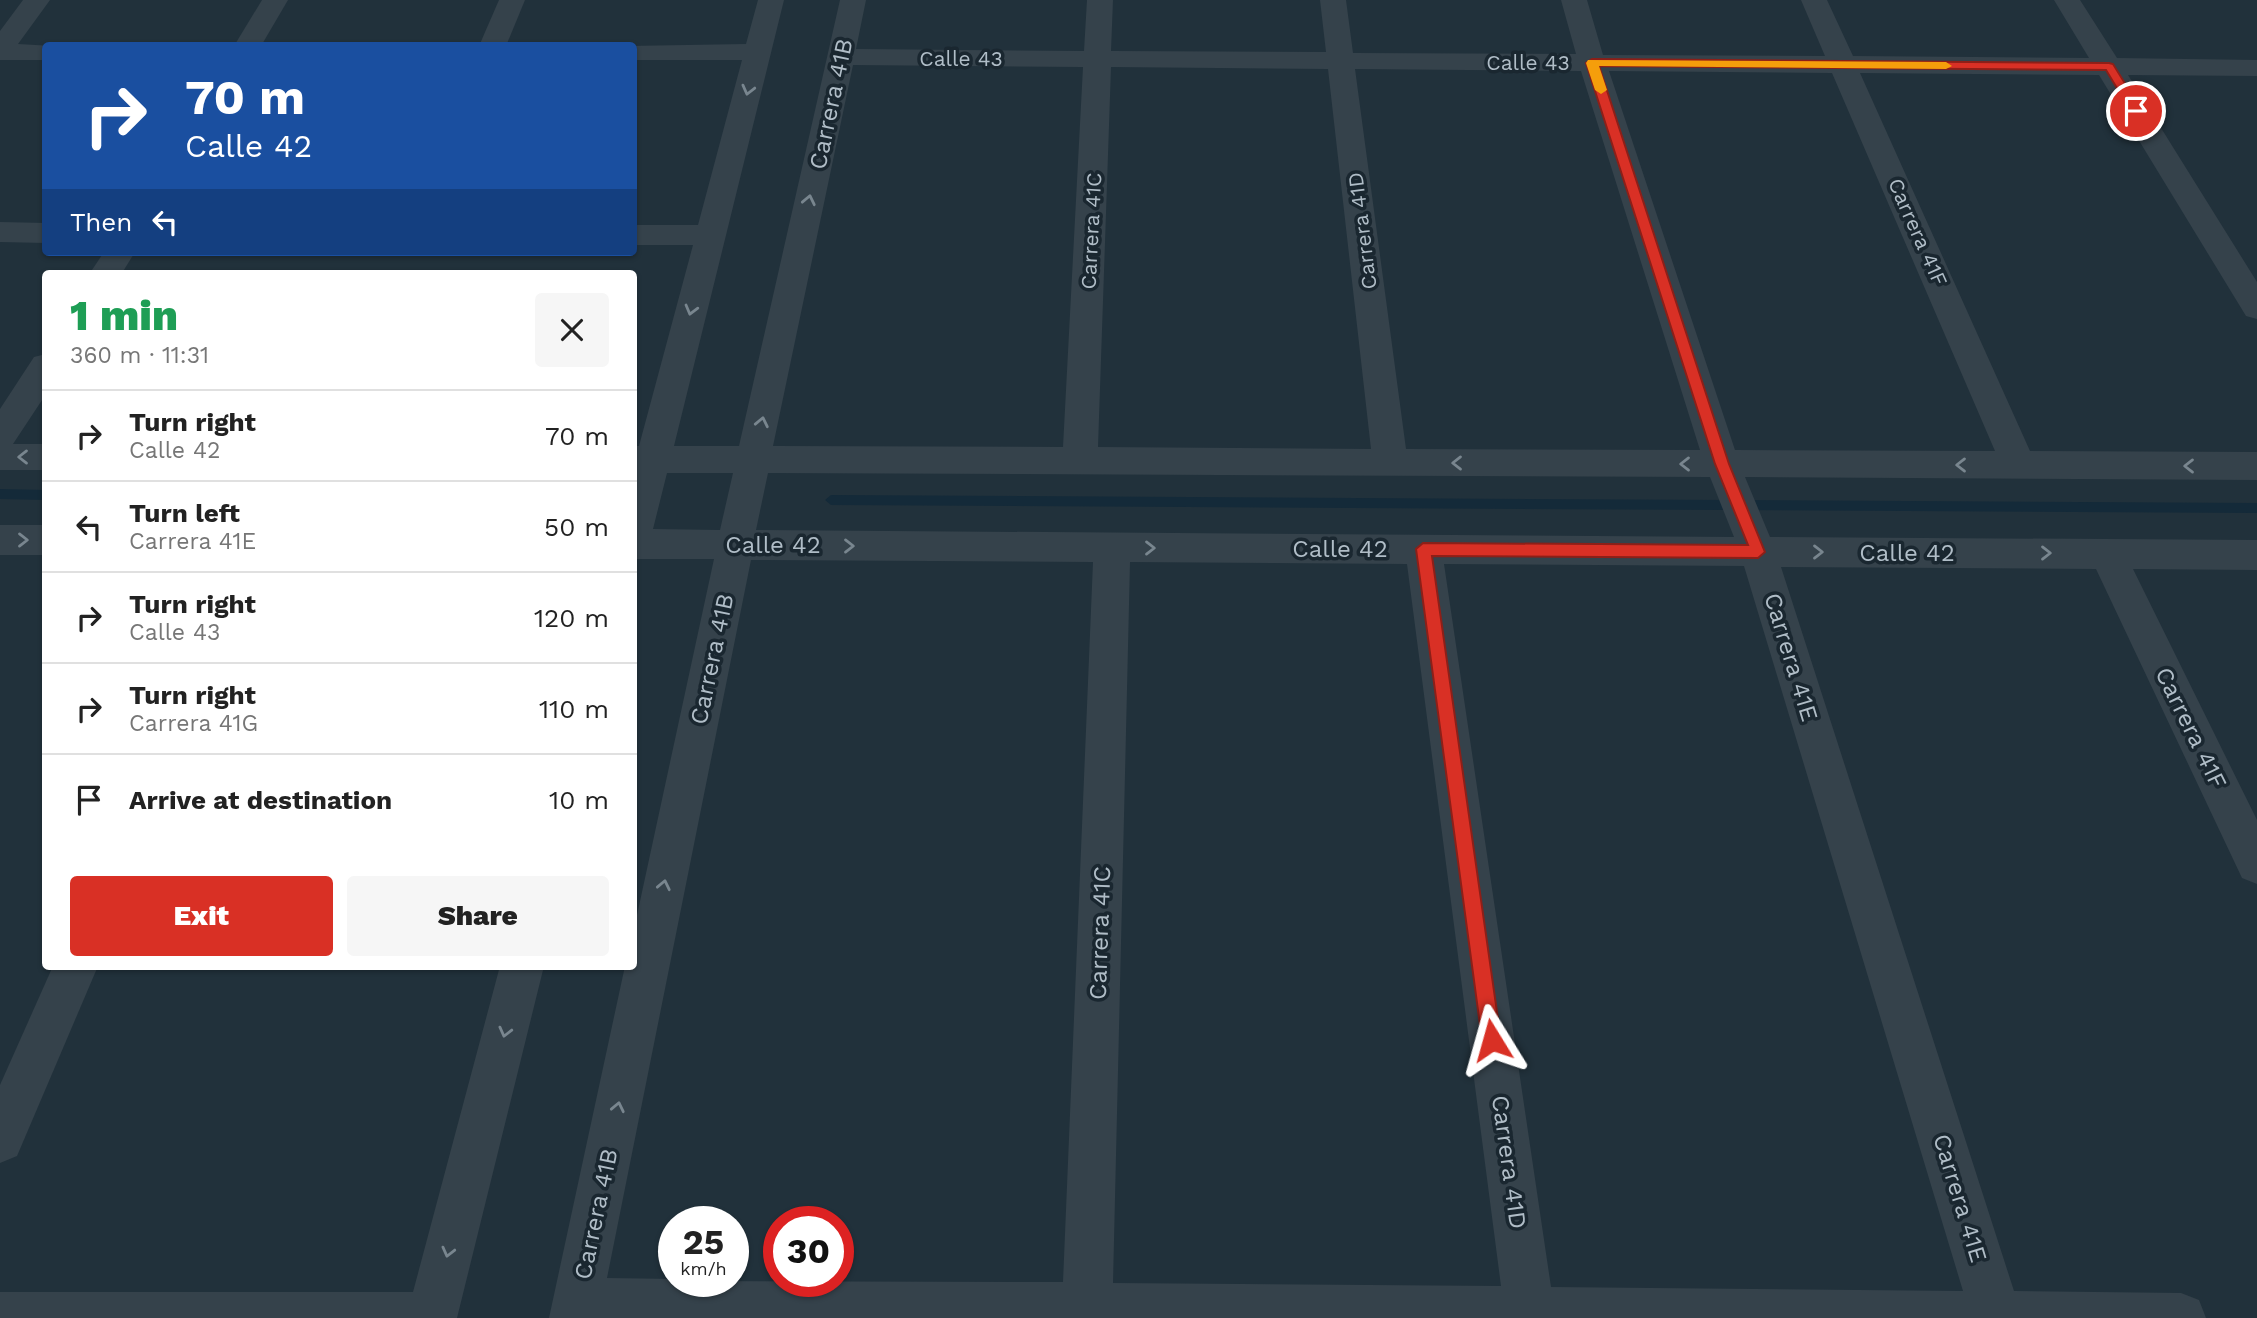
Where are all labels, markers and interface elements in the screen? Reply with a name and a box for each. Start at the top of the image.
street label: Carrera 41B [803,36,859,172]
street label: Calle 43 [919,46,1003,71]
street label: Calle 43 [1486,50,1570,75]
text: 70 m [185,68,305,126]
icon: right [70,70,161,161]
pin [2106,81,2166,141]
one-way arrow [742,84,756,96]
icon: arrive [2117,92,2155,130]
text: Calle 42 [185,127,312,165]
street label: Carrera 41D [1342,171,1382,291]
street label: Carrera 41C [1075,172,1107,290]
street label: Carrera 41F [1883,174,1953,290]
one-way arrow [801,194,816,206]
icon: left [146,203,184,241]
text: Then [70,207,132,237]
text: 1 min [70,291,178,340]
button: close [535,293,609,367]
one-way arrow [685,304,700,316]
text: 360 m · 11:31 [70,342,209,369]
text: Turn right [129,407,256,437]
one-way arrow [753,416,768,428]
icon: right [70,417,108,455]
text: 70 m [545,421,609,451]
text: Calle 42 [129,437,220,464]
one-way arrow [17,449,28,465]
one-way arrow [1452,455,1462,471]
one-way arrow [1679,456,1690,472]
one-way arrow [1956,457,1966,473]
one-way arrow [2183,458,2194,474]
text: Turn left [129,498,240,528]
icon: left [70,508,108,546]
text: 50 m [544,512,609,542]
text: Carrera 41E [129,528,256,555]
street label: Calle 42 [725,531,821,559]
one-way arrow [18,532,29,548]
street label: Calle 42 [1292,535,1388,563]
one-way arrow [844,538,854,554]
street label: Calle 42 [1859,539,1955,567]
one-way arrow [1145,540,1155,556]
one-way arrow [1813,544,1824,560]
one-way arrow [2040,546,2051,561]
text: Turn right [129,589,256,619]
street label: Carrera 41E [1758,589,1824,725]
street label: Carrera 41B [684,591,740,727]
icon: right [70,599,108,637]
text: 120 m [534,603,609,633]
text: Calle 43 [129,619,220,646]
street label: Carrera 41F [2149,663,2233,793]
text: Turn right [129,680,256,710]
icon: right [70,690,108,728]
text: 110 m [539,694,609,724]
text: Carrera 41G [129,710,258,737]
icon: arrive [70,781,108,819]
text: Arrive at destination [129,785,392,815]
text: 10 m [549,785,609,815]
street label: Carrera 41C [1084,866,1116,1000]
button: Exit [70,876,333,956]
button: Share [347,876,609,956]
one-way arrow [656,879,671,891]
position arrow [1455,1003,1529,1077]
one-way arrow [499,1026,513,1038]
street label: Carrera 41D [1486,1093,1532,1231]
one-way arrow [609,1101,624,1113]
street label: Carrera 41E [1927,1130,1993,1266]
street label: Carrera 41B [568,1146,624,1282]
speed limit sign: 30 [763,1206,854,1297]
text: 25 [683,1221,724,1263]
one-way arrow [442,1246,456,1258]
text: km/h [680,1258,727,1279]

